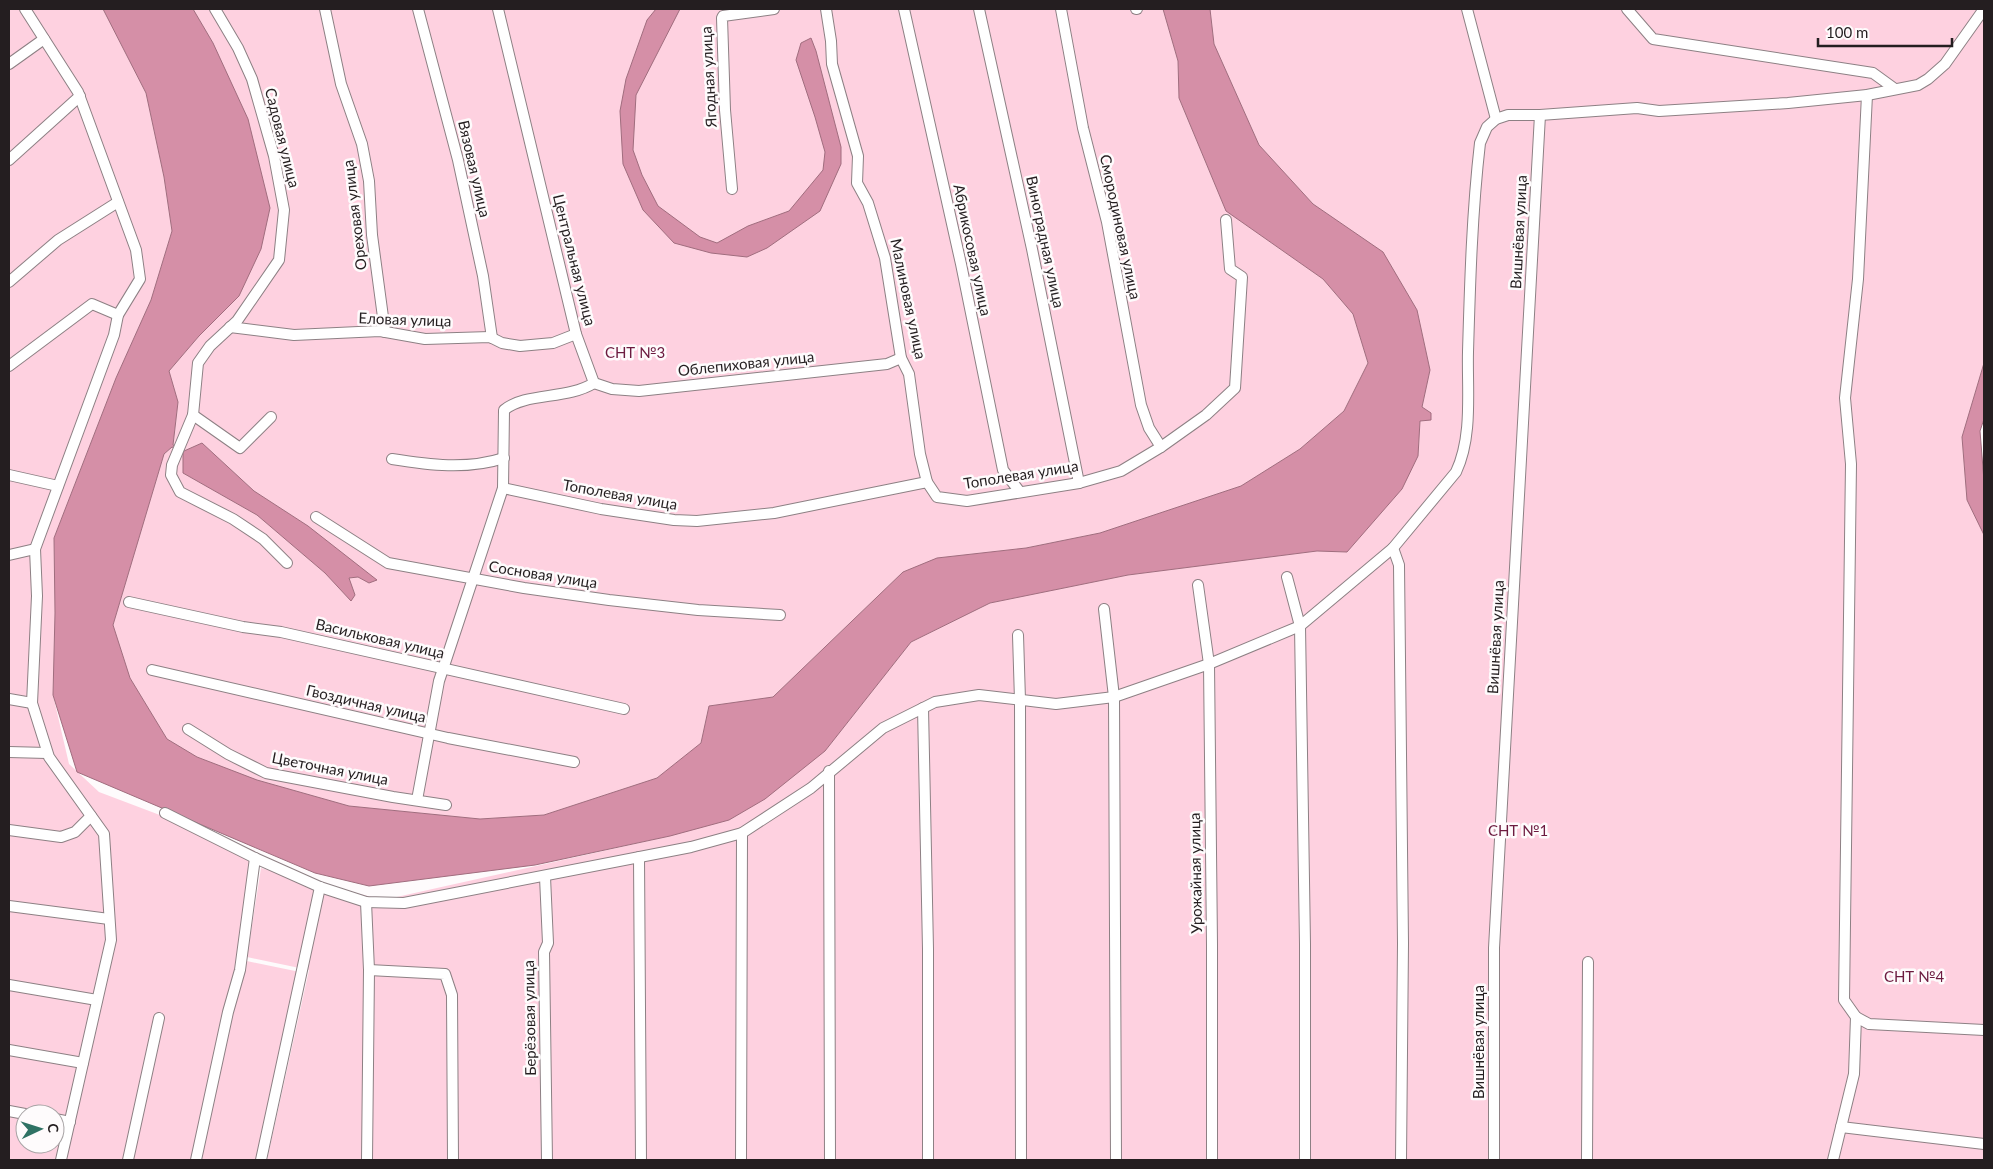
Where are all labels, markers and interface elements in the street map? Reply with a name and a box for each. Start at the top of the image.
scale bar [1818,15,1952,47]
text: 100 m [1826,23,1868,41]
street label: Ягодная улица [696,26,720,129]
street label: Садовая улица [262,86,304,190]
street label: Вязовая улица [455,118,495,219]
street label: Смородиновая улица [1097,153,1145,301]
street label: Ореховая улица [338,159,370,271]
street label: Виноградная улица [1023,174,1069,309]
street label: Вишнёвая улица [1506,175,1530,289]
street label: Абрикосовая улица [950,182,996,317]
street label: Центральная улица [550,192,600,327]
street label: Малиновая улица [887,237,931,361]
street label: Еловая улица [358,308,452,330]
park label: СНТ №3 [605,343,665,361]
street label: Облепиховая улица [677,347,815,379]
street label: Тополевая улица [962,456,1080,492]
street label: Тополевая улица [561,475,679,513]
street label: Сосновая улица [488,557,599,591]
street label: Вишнёвая улица [1483,580,1507,694]
street label: Васильковая улица [314,614,446,662]
street label: Гвоздичная улица [304,680,428,726]
street label: Цветочная улица [270,748,390,788]
street label: Урожайная улица [1185,812,1205,934]
park label: СНТ №1 [1488,821,1548,839]
street label: Берёзовая улица [519,960,539,1076]
park label: СНТ №4 [1884,967,1944,985]
street label: Вишнёвая улица [1469,985,1487,1099]
north arrow [15,1104,65,1154]
text: С [45,1123,62,1134]

